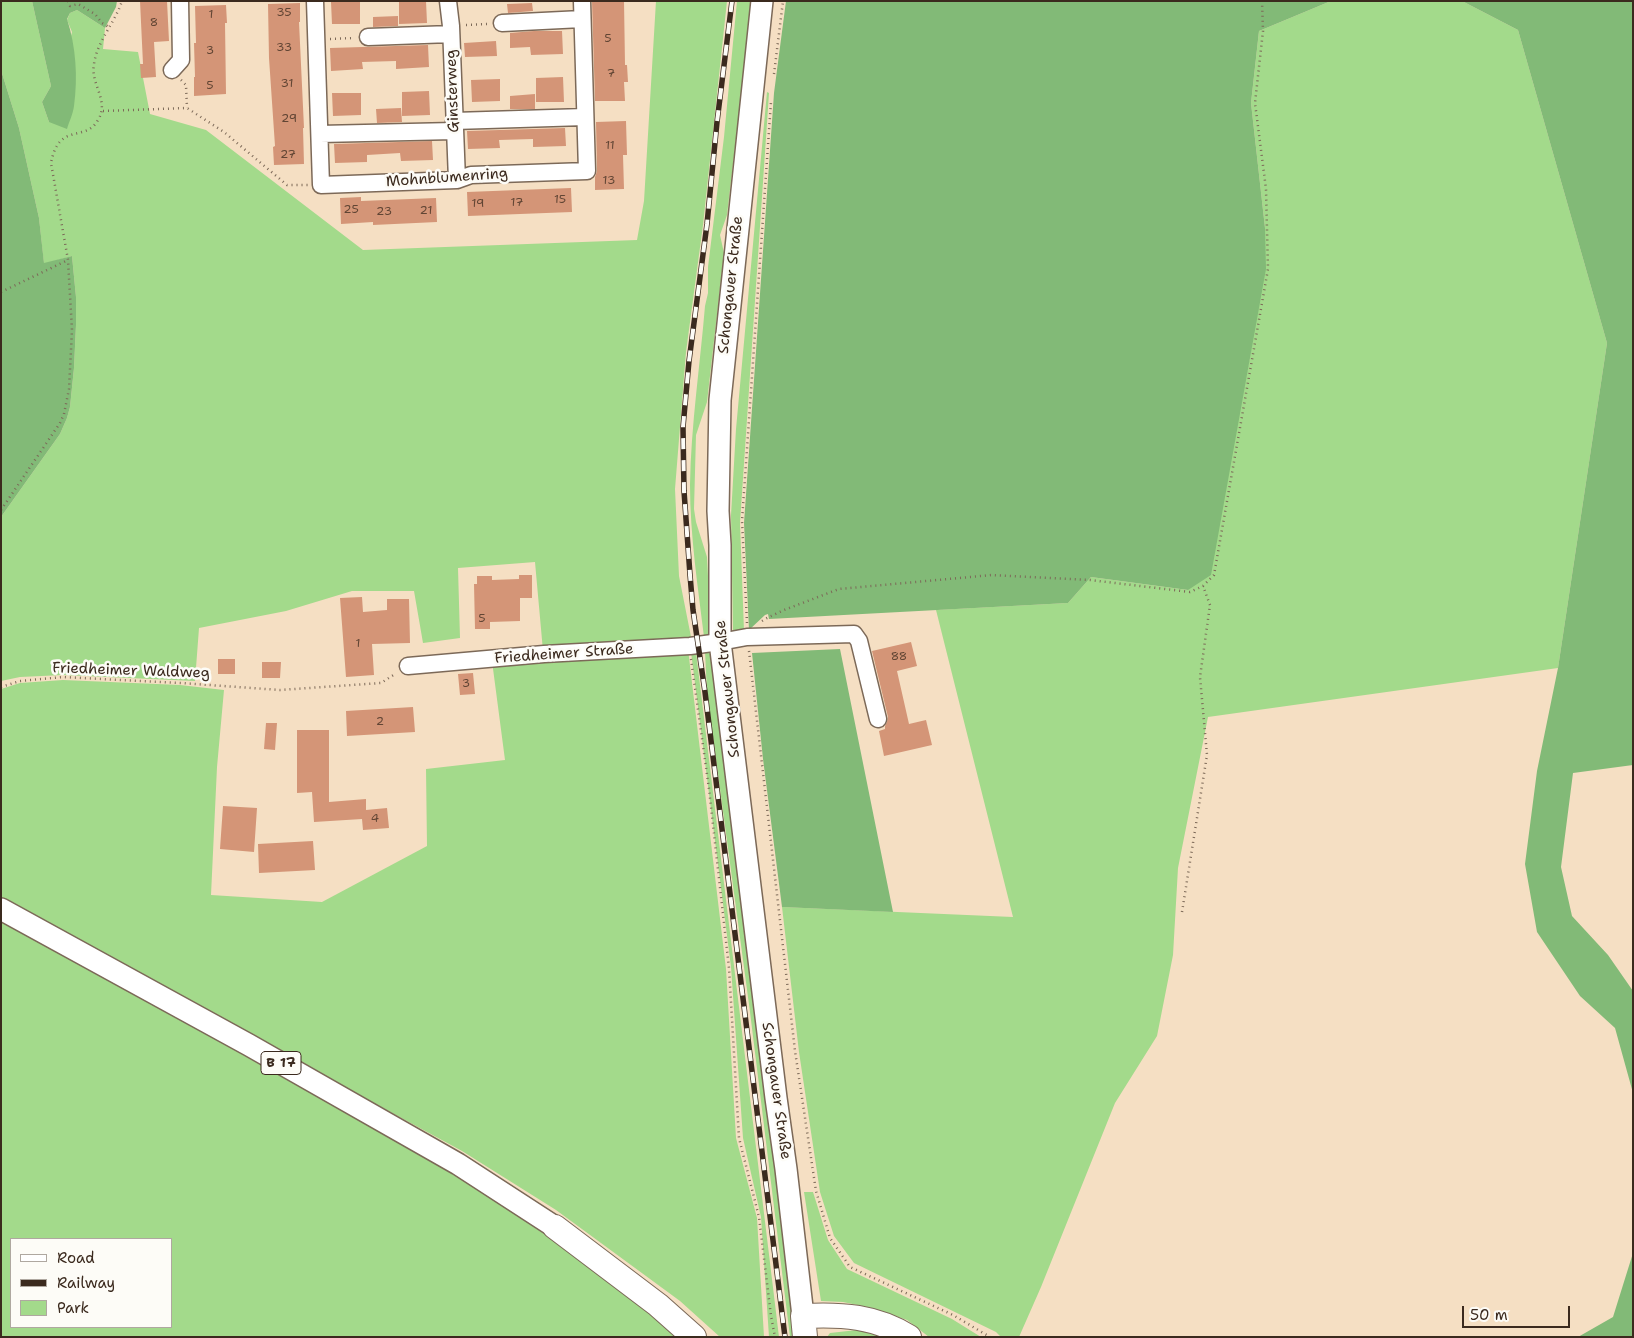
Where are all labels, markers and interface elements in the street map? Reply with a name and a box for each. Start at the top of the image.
house number: 35 [276,6,292,20]
house number: 1 [208,8,214,22]
house number: 8 [150,16,158,30]
house number: 5 [604,32,612,46]
house number: 33 [276,41,292,55]
house number: 3 [206,44,214,58]
street label: Ginsterweg [443,49,463,133]
house number: 7 [607,67,615,81]
house number: 31 [281,77,293,91]
house number: 5 [206,79,214,93]
house number: 29 [281,112,297,126]
house number: 11 [605,139,615,153]
house number: 27 [280,148,296,162]
street label: Mohnblumenring [385,165,509,191]
house number: 13 [603,174,615,188]
house number: 15 [554,193,566,207]
house number: 17 [511,196,523,210]
house number: 19 [472,197,484,211]
house number: 25 [343,203,359,217]
house number: 21 [420,204,432,218]
house number: 23 [376,205,392,219]
street label: Schongauer Straße [715,215,747,355]
house number: 5 [478,612,486,626]
street label: Schongauer Straße [712,619,744,759]
house number: 1 [355,637,361,651]
street label: Friedheimer Straße [494,640,634,668]
house number: 88 [891,650,907,664]
street label: Friedheimer Waldweg [52,659,210,683]
house number: 3 [462,677,470,691]
house number: 2 [376,715,384,729]
house number: 4 [371,812,379,826]
street label: Schongauer Straße [757,1021,795,1161]
road number: B 17 [261,1052,301,1074]
legend [10,1238,172,1328]
text: Road [57,1248,95,1268]
text: Railway [57,1273,115,1293]
scale bar [1464,1296,1572,1328]
text: Park [57,1298,89,1318]
text: 50 m [1470,1305,1508,1325]

